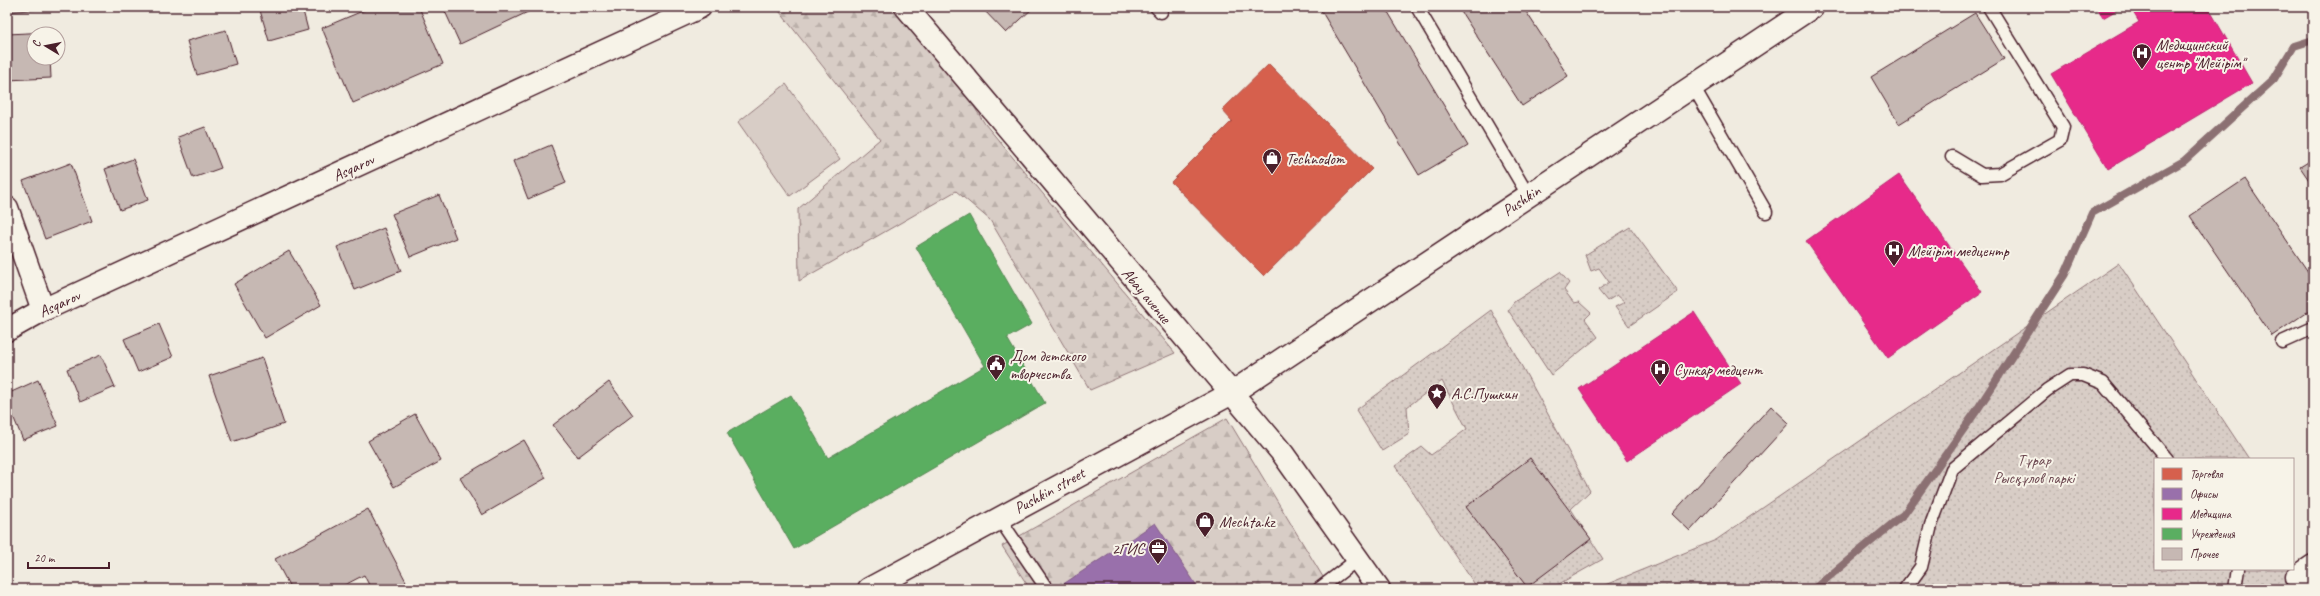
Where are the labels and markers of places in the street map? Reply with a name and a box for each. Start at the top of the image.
place label: Медицинский центр "Мейірім" [2156,35,2248,73]
hospital icon: Медицинский центр "Мейірім" [2131,42,2153,70]
shop icon: Technodom [1261,147,1283,175]
place label: Technodom [1286,149,1346,169]
hospital icon: Мейірім медцентр [1883,239,1905,267]
place label: Мейірім медцентр [1908,241,2010,261]
place label: Дом детского творчества [1010,346,1087,384]
public building icon: Дом детского творчества [985,353,1007,381]
hospital icon: Сункар медцент [1649,358,1671,386]
place label: Сункар медцент [1674,360,1764,380]
place icon: А.С.Пушкин [1426,382,1448,410]
place label: А.С.Пушкин [1451,384,1519,404]
shop icon: Mechta.kz [1194,510,1216,538]
place label: Mechta.kz [1219,512,1276,532]
office icon: 2ГИС [1147,537,1169,565]
place label: 2ГИС [1112,539,1146,559]

